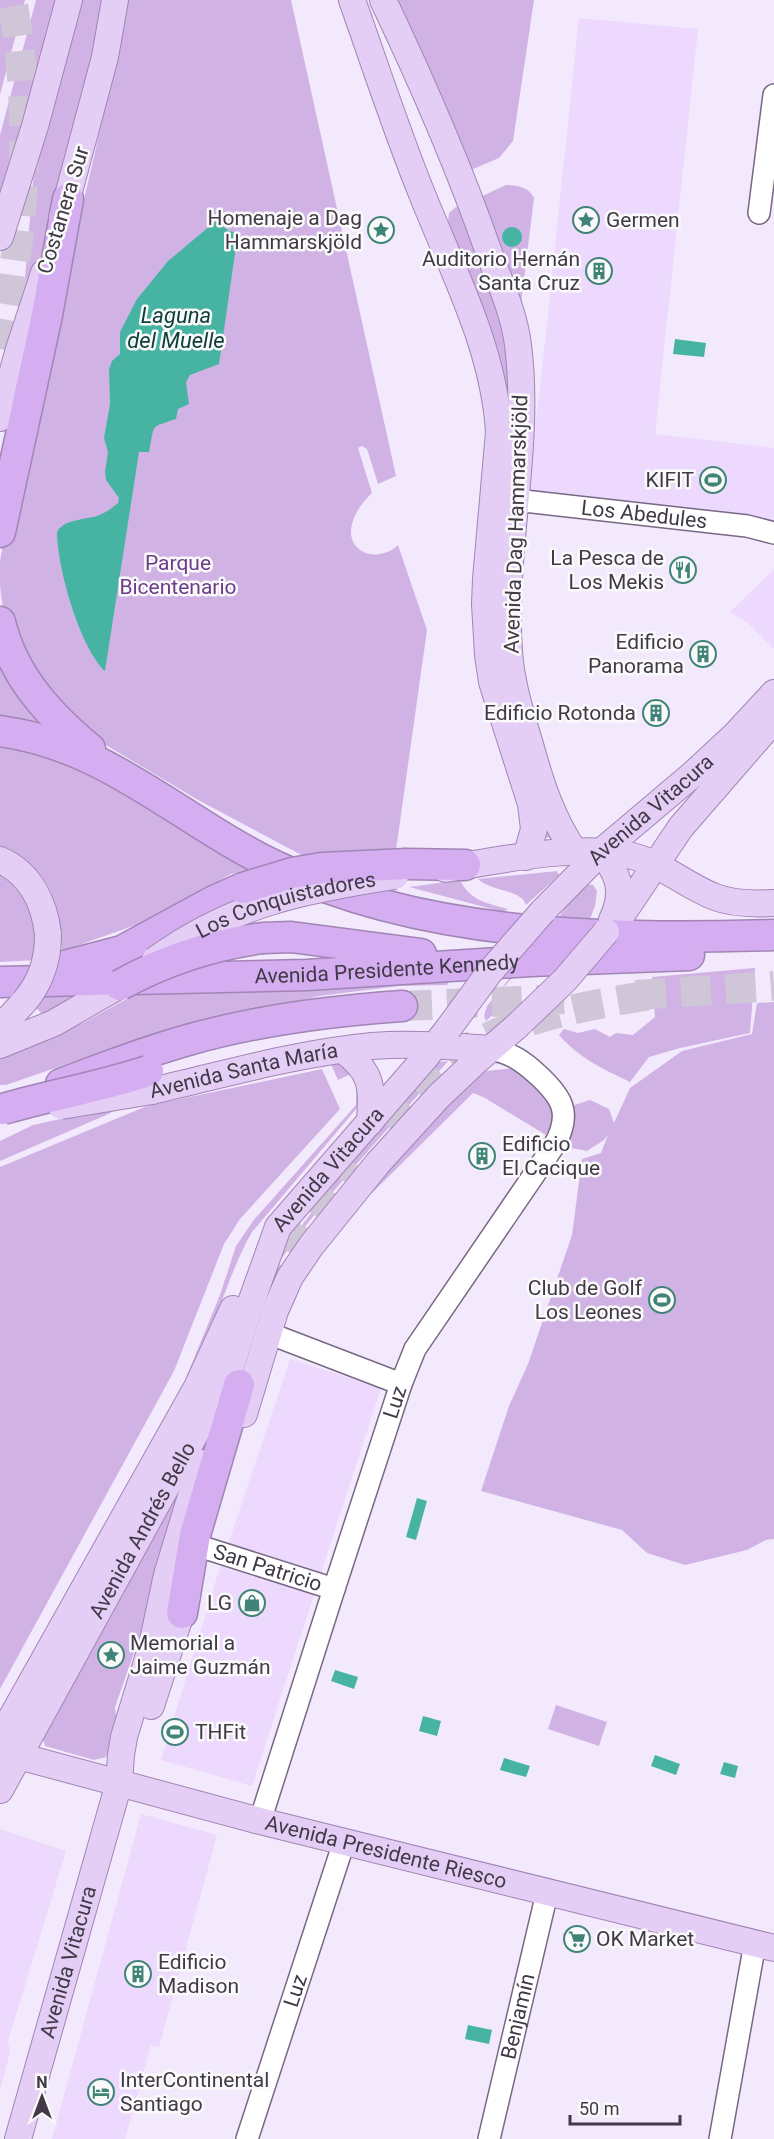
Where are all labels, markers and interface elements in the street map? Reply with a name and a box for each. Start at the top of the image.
street label: Costanera Sur [32,143,94,277]
place icon: Germen [571,205,601,235]
place label: Homenaje a Dag Hammarskjöld [207,206,362,254]
place label: Germen [606,208,680,232]
place icon: Homenaje a Dag Hammarskjöld [366,215,396,245]
place label: Auditorio Hernán Santa Cruz [422,247,580,295]
building icon: Auditorio Hernán Santa Cruz [584,256,614,286]
water label: Laguna del Muelle [127,303,225,353]
street label: Avenida Dag Hammarskjöld [499,394,533,654]
sports icon: KIFIT [698,465,728,495]
place label: KIFIT [646,468,694,492]
street label: Los Abedules [580,496,708,533]
place label: La Pesca de Los Mekis [550,546,664,594]
park label: Parque Bicentenario [119,551,237,599]
restaurant icon: La Pesca de Los Mekis [668,555,698,585]
place label: Edificio Panorama [588,630,684,678]
building icon: Edificio Panorama [688,639,718,669]
building icon: Edificio Rotonda [641,698,671,728]
place label: Edificio Rotonda [484,701,636,725]
street label: Avenida Vitacura [583,749,718,870]
street label: Los Conquistadores [192,867,377,943]
street label: Avenida Presidente Kennedy [254,950,520,988]
street label: Avenida Santa María [147,1038,339,1103]
street label: Avenida Vitacura [267,1102,389,1237]
place label: Edificio El Cacique [502,1132,600,1180]
building icon: Edificio El Cacique [467,1141,497,1171]
place label: Club de Golf Los Leones [528,1276,643,1324]
sports icon: Club de Golf Los Leones [647,1285,677,1315]
street label: Luz [379,1383,412,1422]
street label: Avenida Andrés Bello [84,1438,200,1623]
street label: San Patricio [211,1539,325,1596]
shop icon: LG [237,1588,267,1618]
place label: LG [207,1591,232,1615]
place label: Memorial a Jaime Guzmán [130,1631,271,1679]
place icon: Memorial a Jaime Guzmán [96,1640,126,1670]
sports icon: THFit [160,1717,190,1747]
place label: THFit [195,1720,246,1744]
street label: Avenida Presidente Riesco [263,1811,509,1893]
street label: Avenida Vitacura [35,1883,101,2041]
supermarket icon: OK Market [562,1924,592,1954]
place label: OK Market [596,1927,694,1951]
place label: Edificio Madison [158,1950,239,1998]
building icon: Edificio Madison [123,1959,153,1989]
street label: Luz [279,1971,312,2010]
street label: Benjamín [496,1971,540,2062]
north arrow [12,2067,72,2127]
place label: InterContinental Santiago [120,2068,269,2116]
text: N [36,2073,48,2092]
hotel icon: InterContinental Santiago [86,2077,116,2107]
scale bar [570,2088,680,2126]
text: 50 m [579,2098,619,2119]

